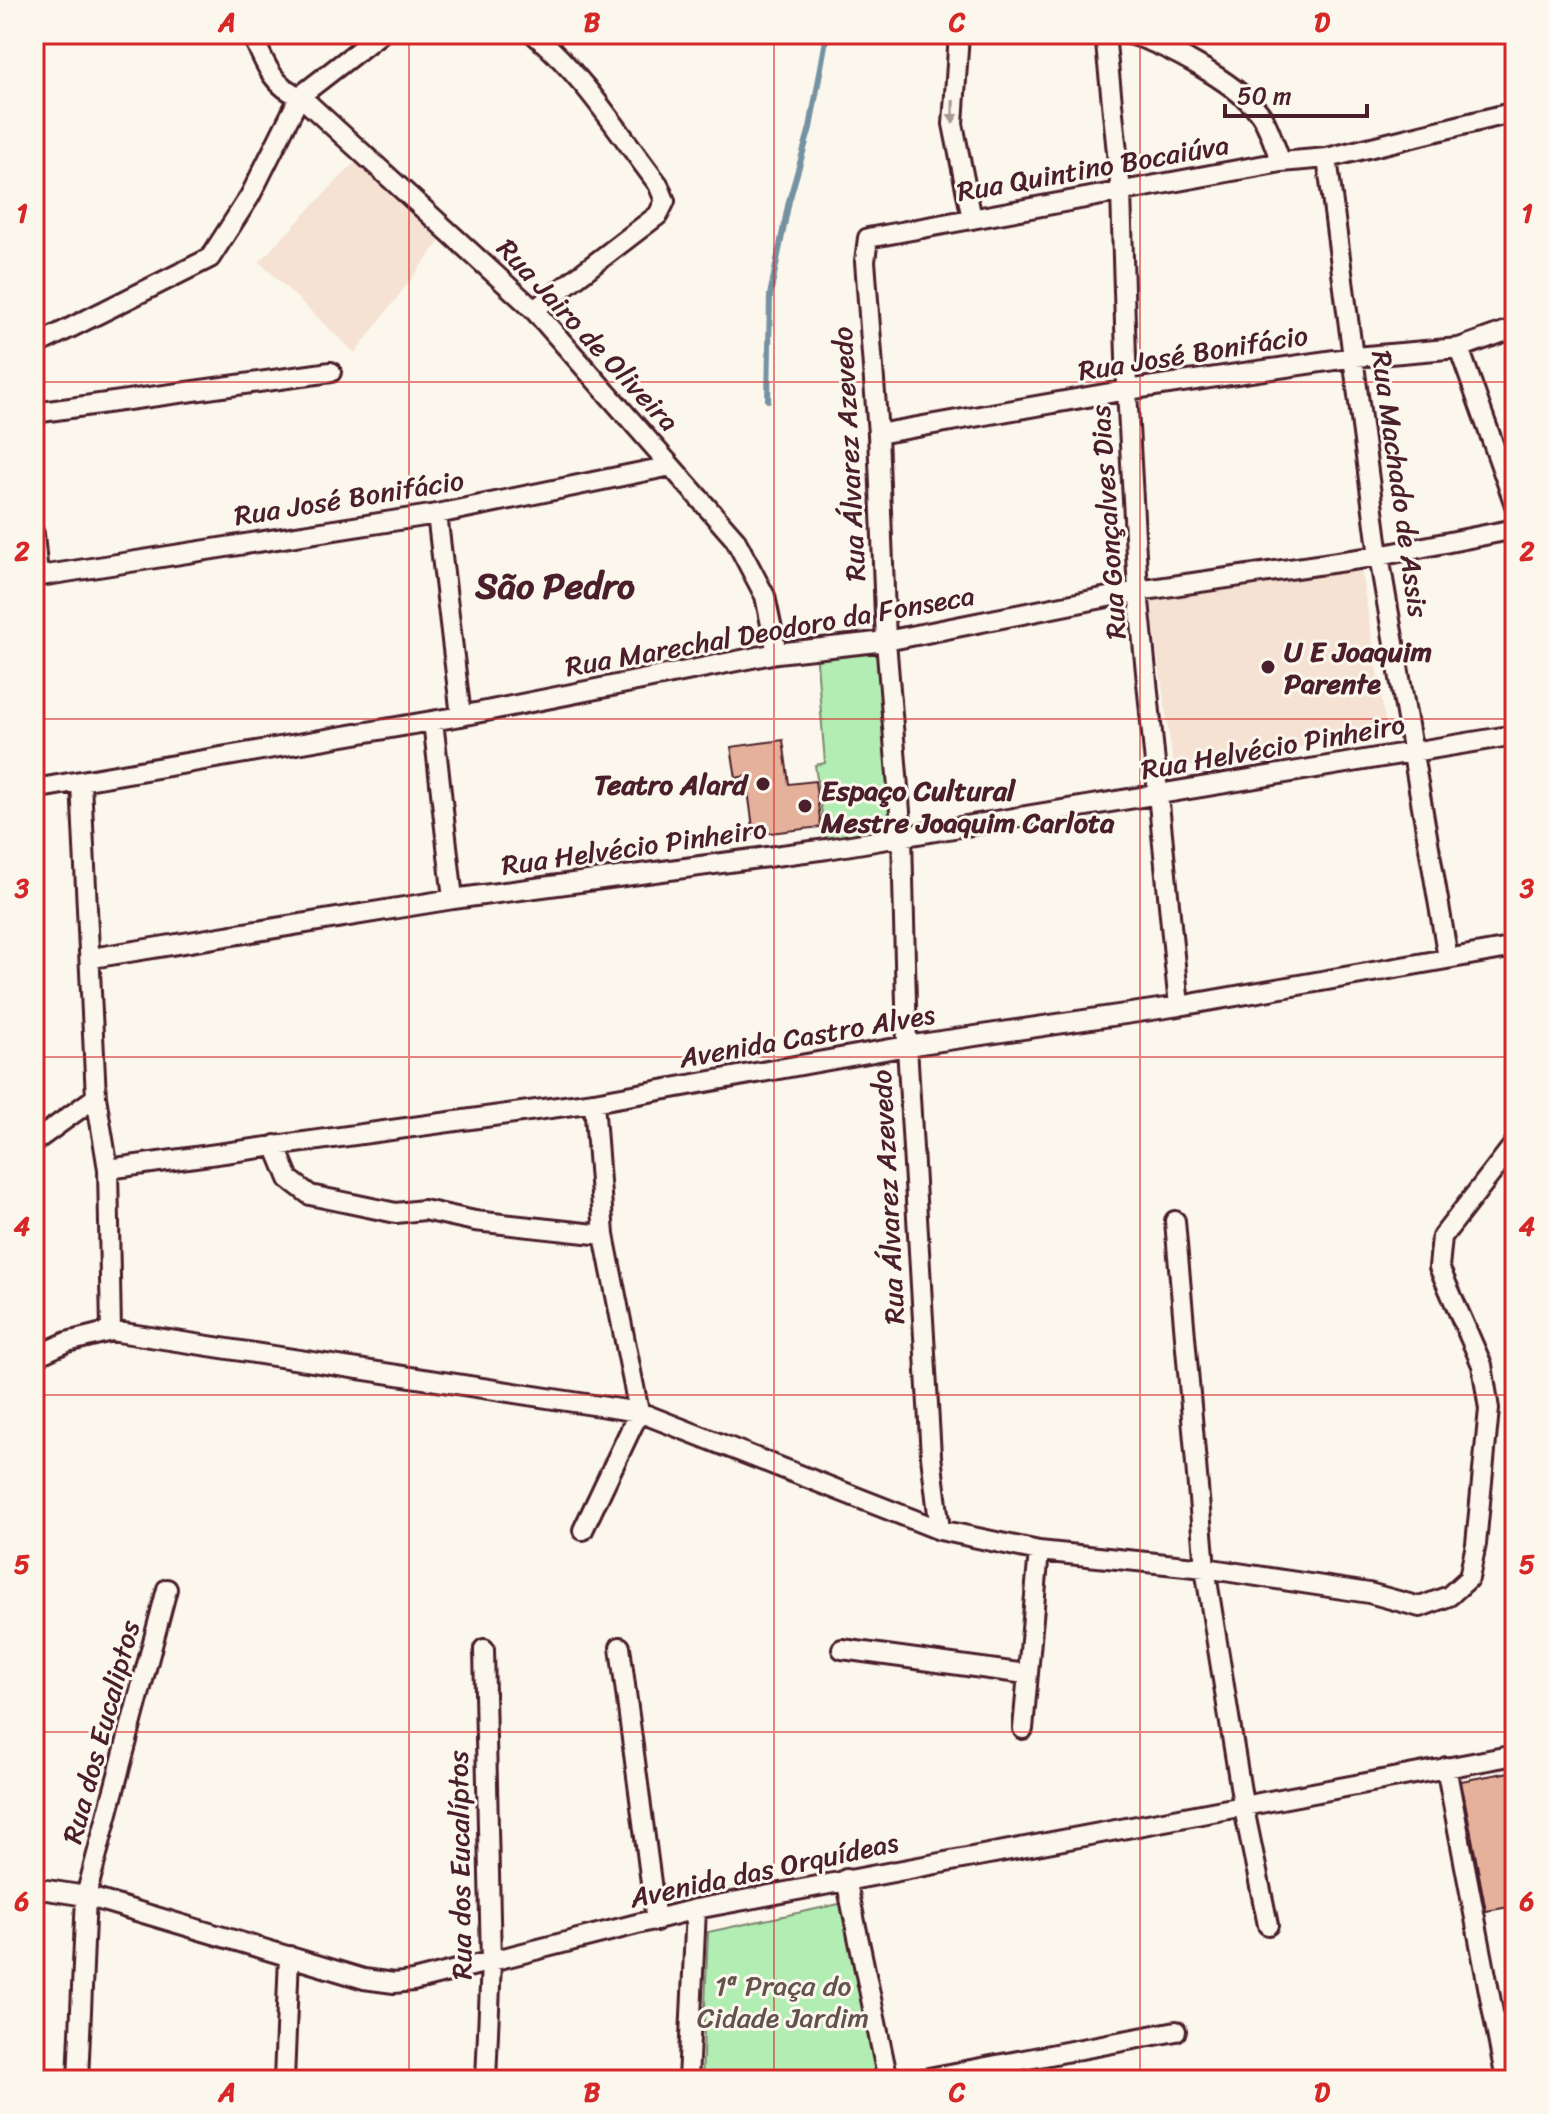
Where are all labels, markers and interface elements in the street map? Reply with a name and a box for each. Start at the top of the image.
text: A [217,0,236,45]
text: B [584,0,601,45]
text: C [948,0,966,45]
text: D [1314,0,1330,45]
scale bar [1225,68,1367,118]
text: 50 m [1237,75,1292,117]
one-way arrow [947,100,960,125]
street label: Rua Quintino Bocaiúva [953,120,1233,216]
text: 1 [16,190,28,236]
text: 1 [1521,190,1533,236]
street label: Rua Jairo de Oliveira [484,226,692,444]
street label: Rua José Bonifácio [1075,311,1311,395]
street label: Rua Álvarez Azevedo [818,326,880,582]
street label: Rua Machado de Assis [1357,347,1443,621]
street label: Rua Gonçalves Dias [1075,403,1141,641]
street label: Rua José Bonifácio [231,456,467,540]
text: 2 [13,528,30,574]
text: 2 [1518,528,1535,574]
district label: São Pedro [474,554,635,618]
street label: Rua Marechal Deodoro da Fonseca [561,571,979,691]
place label: U E Joaquim Parente [1284,627,1432,708]
marker: U E Joaquim Parente [1259,658,1277,676]
street label: Rua Helvécio Pinheiro [1137,700,1409,794]
place label: Teatro Alard [594,760,749,809]
place label: Espaço Cultural Mestre Joaquim Carlota [820,766,1115,847]
marker: Teatro Alard [754,775,772,793]
marker: Espaço Cultural Mestre Joaquim Carlota [796,797,814,815]
street label: Rua Helvécio Pinheiro [498,804,770,890]
text: 3 [14,865,30,911]
text: 3 [1519,865,1535,911]
street label: Avenida Castro Alves [674,989,939,1083]
street label: Rua Álvarez Azevedo [857,1069,919,1325]
text: 4 [14,1203,30,1249]
text: 4 [1519,1203,1535,1249]
text: 5 [14,1541,30,1587]
text: 5 [1519,1541,1535,1587]
street label: Rua dos Eucaliptos [48,1615,154,1849]
street label: Rua dos Eucalíptos [434,1750,486,1980]
street label: Avenida das Orquídeas [624,1818,903,1923]
text: 6 [14,1878,30,1924]
text: 6 [1519,1878,1535,1924]
park label: 1ª Praça do Cidade Jardim [697,1961,869,2042]
text: A [217,2069,236,2114]
text: B [584,2069,601,2114]
text: C [948,2069,966,2114]
text: D [1314,2069,1330,2114]

